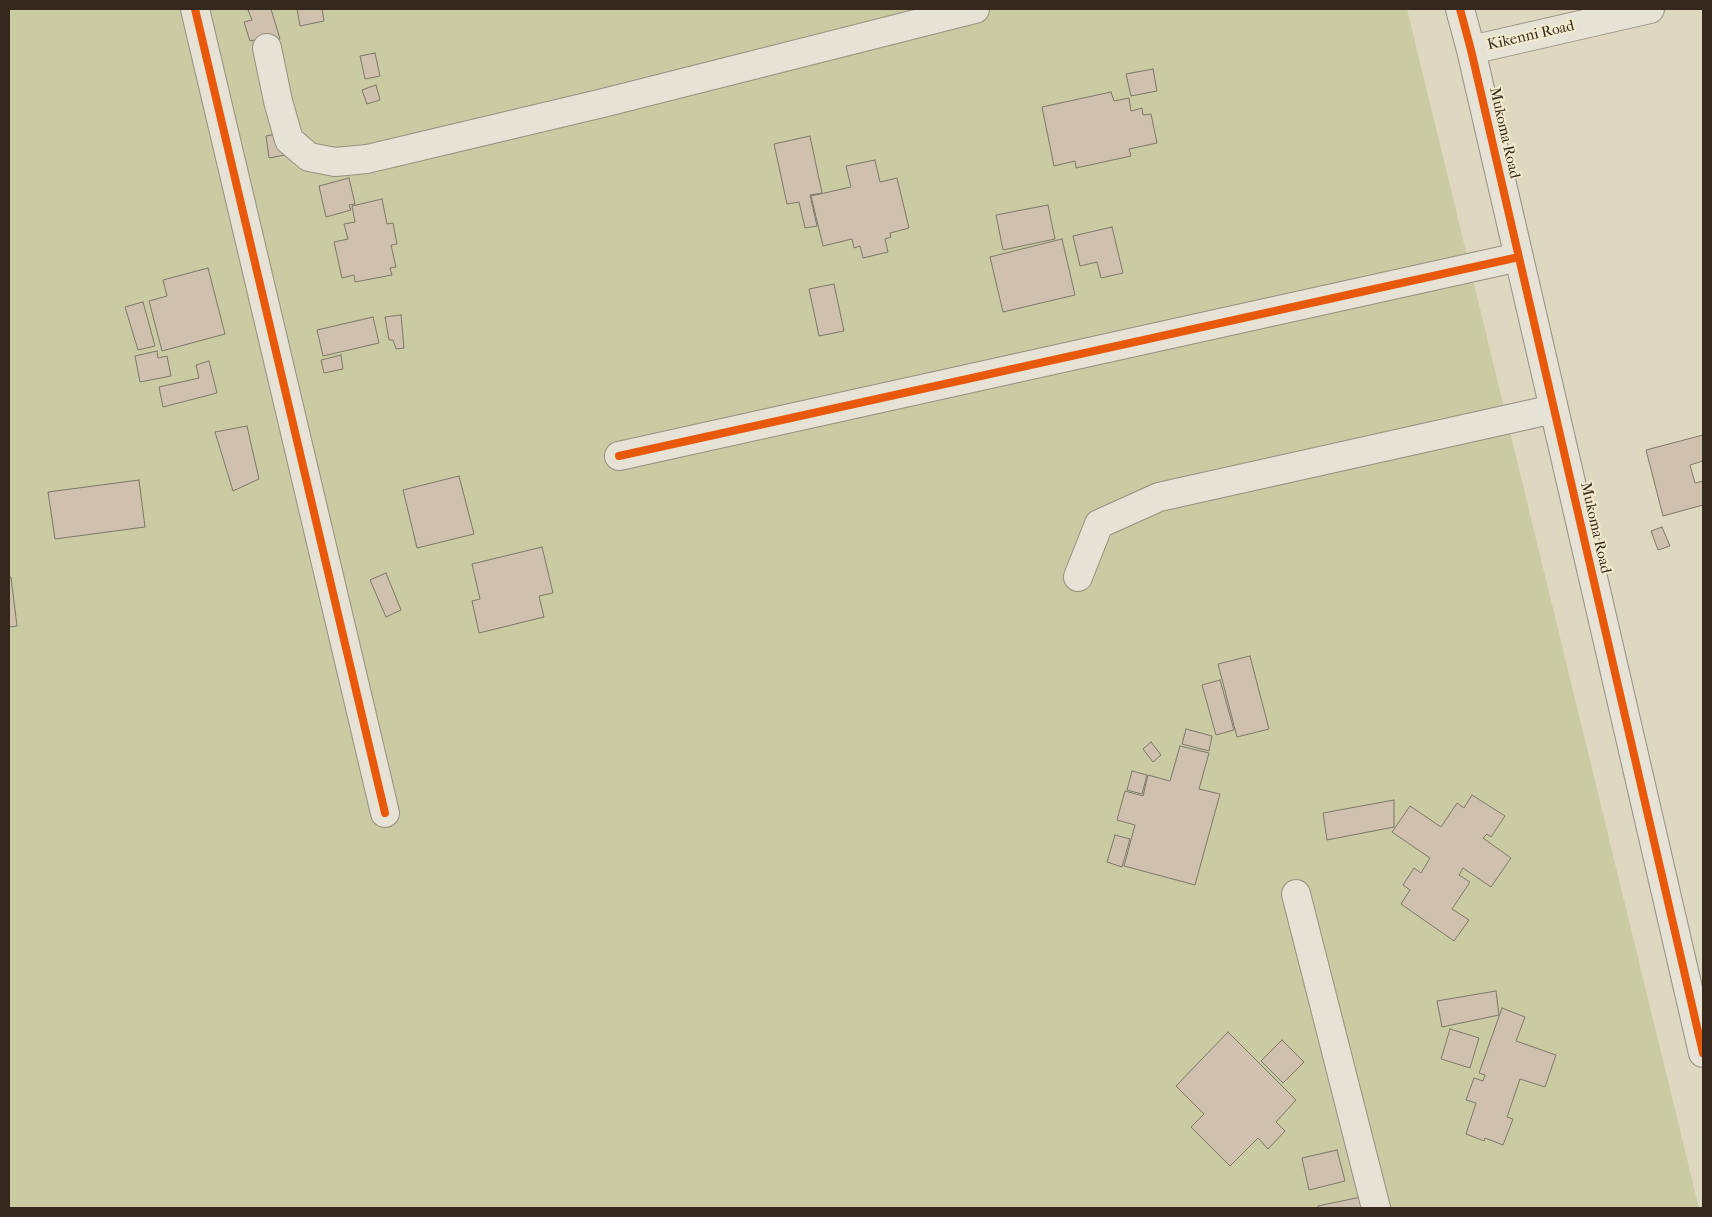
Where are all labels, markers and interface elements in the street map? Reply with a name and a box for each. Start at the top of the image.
street label: Kikenni Road [1486,17,1576,55]
street label: Mukoma Road [1485,86,1523,180]
street label: Mukoma Road [1576,481,1614,575]

